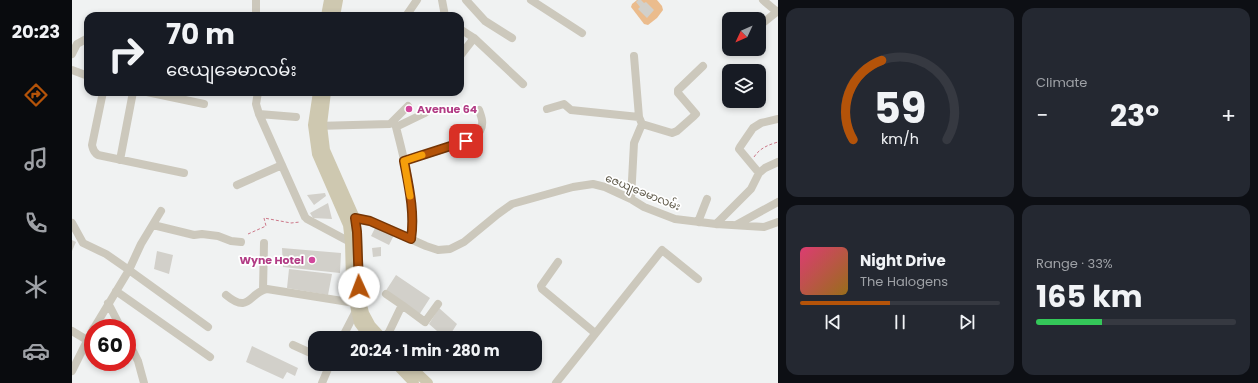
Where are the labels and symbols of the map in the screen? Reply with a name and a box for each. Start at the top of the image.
north arrow [722,12,766,56]
place label: Avenue 64 [417,101,478,117]
marker: Avenue 64 [404,104,414,114]
pin [449,124,483,158]
street label: ဇေယျခေမာလမ်း [603,170,683,215]
place label: Wyne Hotel [239,252,304,268]
marker: Wyne Hotel [307,255,317,265]
position arrow [338,266,380,308]
speed limit sign: 60 [84,319,136,371]

